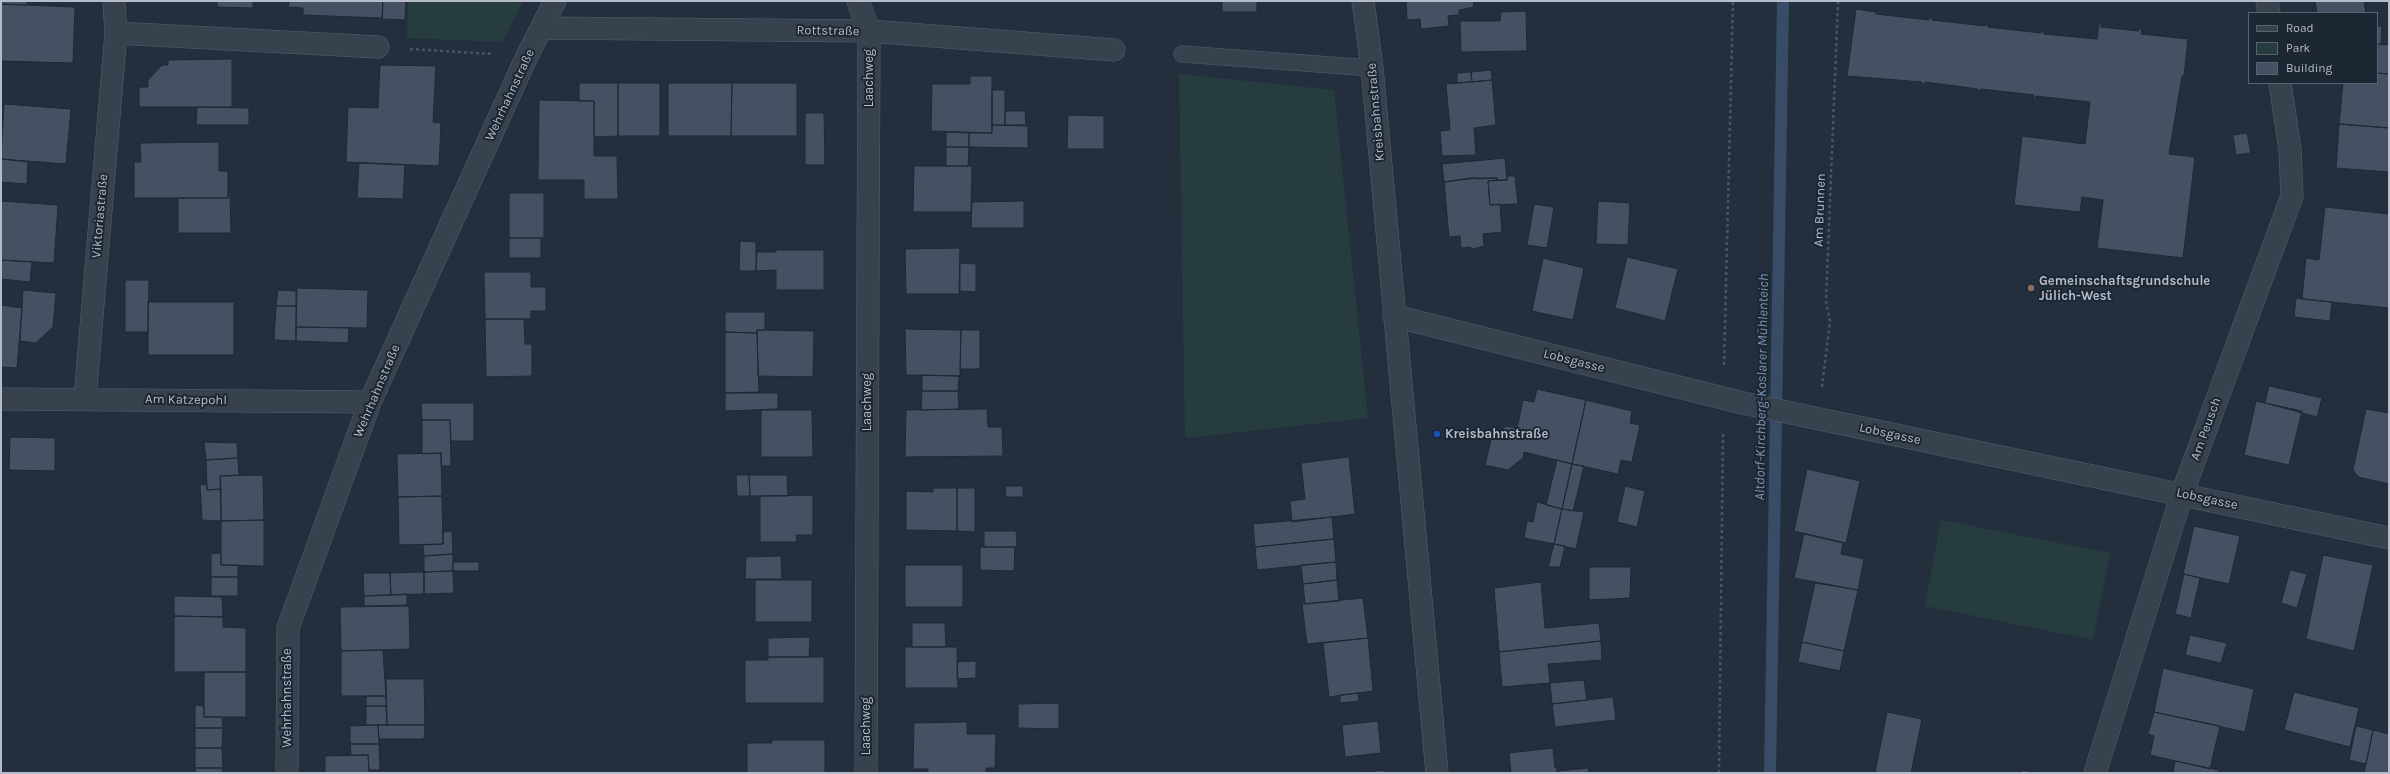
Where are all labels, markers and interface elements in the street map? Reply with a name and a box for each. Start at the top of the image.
legend [2248,12,2378,84]
text: Road [2286,21,2314,35]
street label: Rottstraße [796,23,860,39]
text: Park [2286,41,2310,55]
street label: Wehrhahnstraße [482,47,538,143]
street label: Laachweg [861,49,877,107]
text: Building [2286,61,2332,75]
street label: Kreisbahnstraße [1364,62,1388,162]
street label: Viktoriastraße [89,173,111,259]
street label: Am Brunnen [1811,173,1829,247]
water label: Altdorf-Kirchberg-Koslarer Mühlenteich [1752,273,1772,501]
place label: Gemeinschaftsgrundschule Jülich-West [2039,273,2210,304]
marker: Gemeinschaftsgrundschule Jülich-West [2026,283,2036,293]
street label: Wehrhahnstraße [350,342,404,440]
street label: Lobsgasse [1542,346,1606,376]
street label: Laachweg [859,373,875,431]
street label: Am Katzepohl [145,391,227,409]
street label: Am Peusch [2187,395,2225,463]
street label: Lobsgasse [1858,420,1922,448]
place label: Kreisbahnstraße [1445,426,1548,442]
marker: Kreisbahnstraße [1432,429,1442,439]
street label: Lobsgasse [2175,485,2239,513]
street label: Wehrhahnstraße [279,648,295,748]
street label: Laachweg [858,697,874,755]

